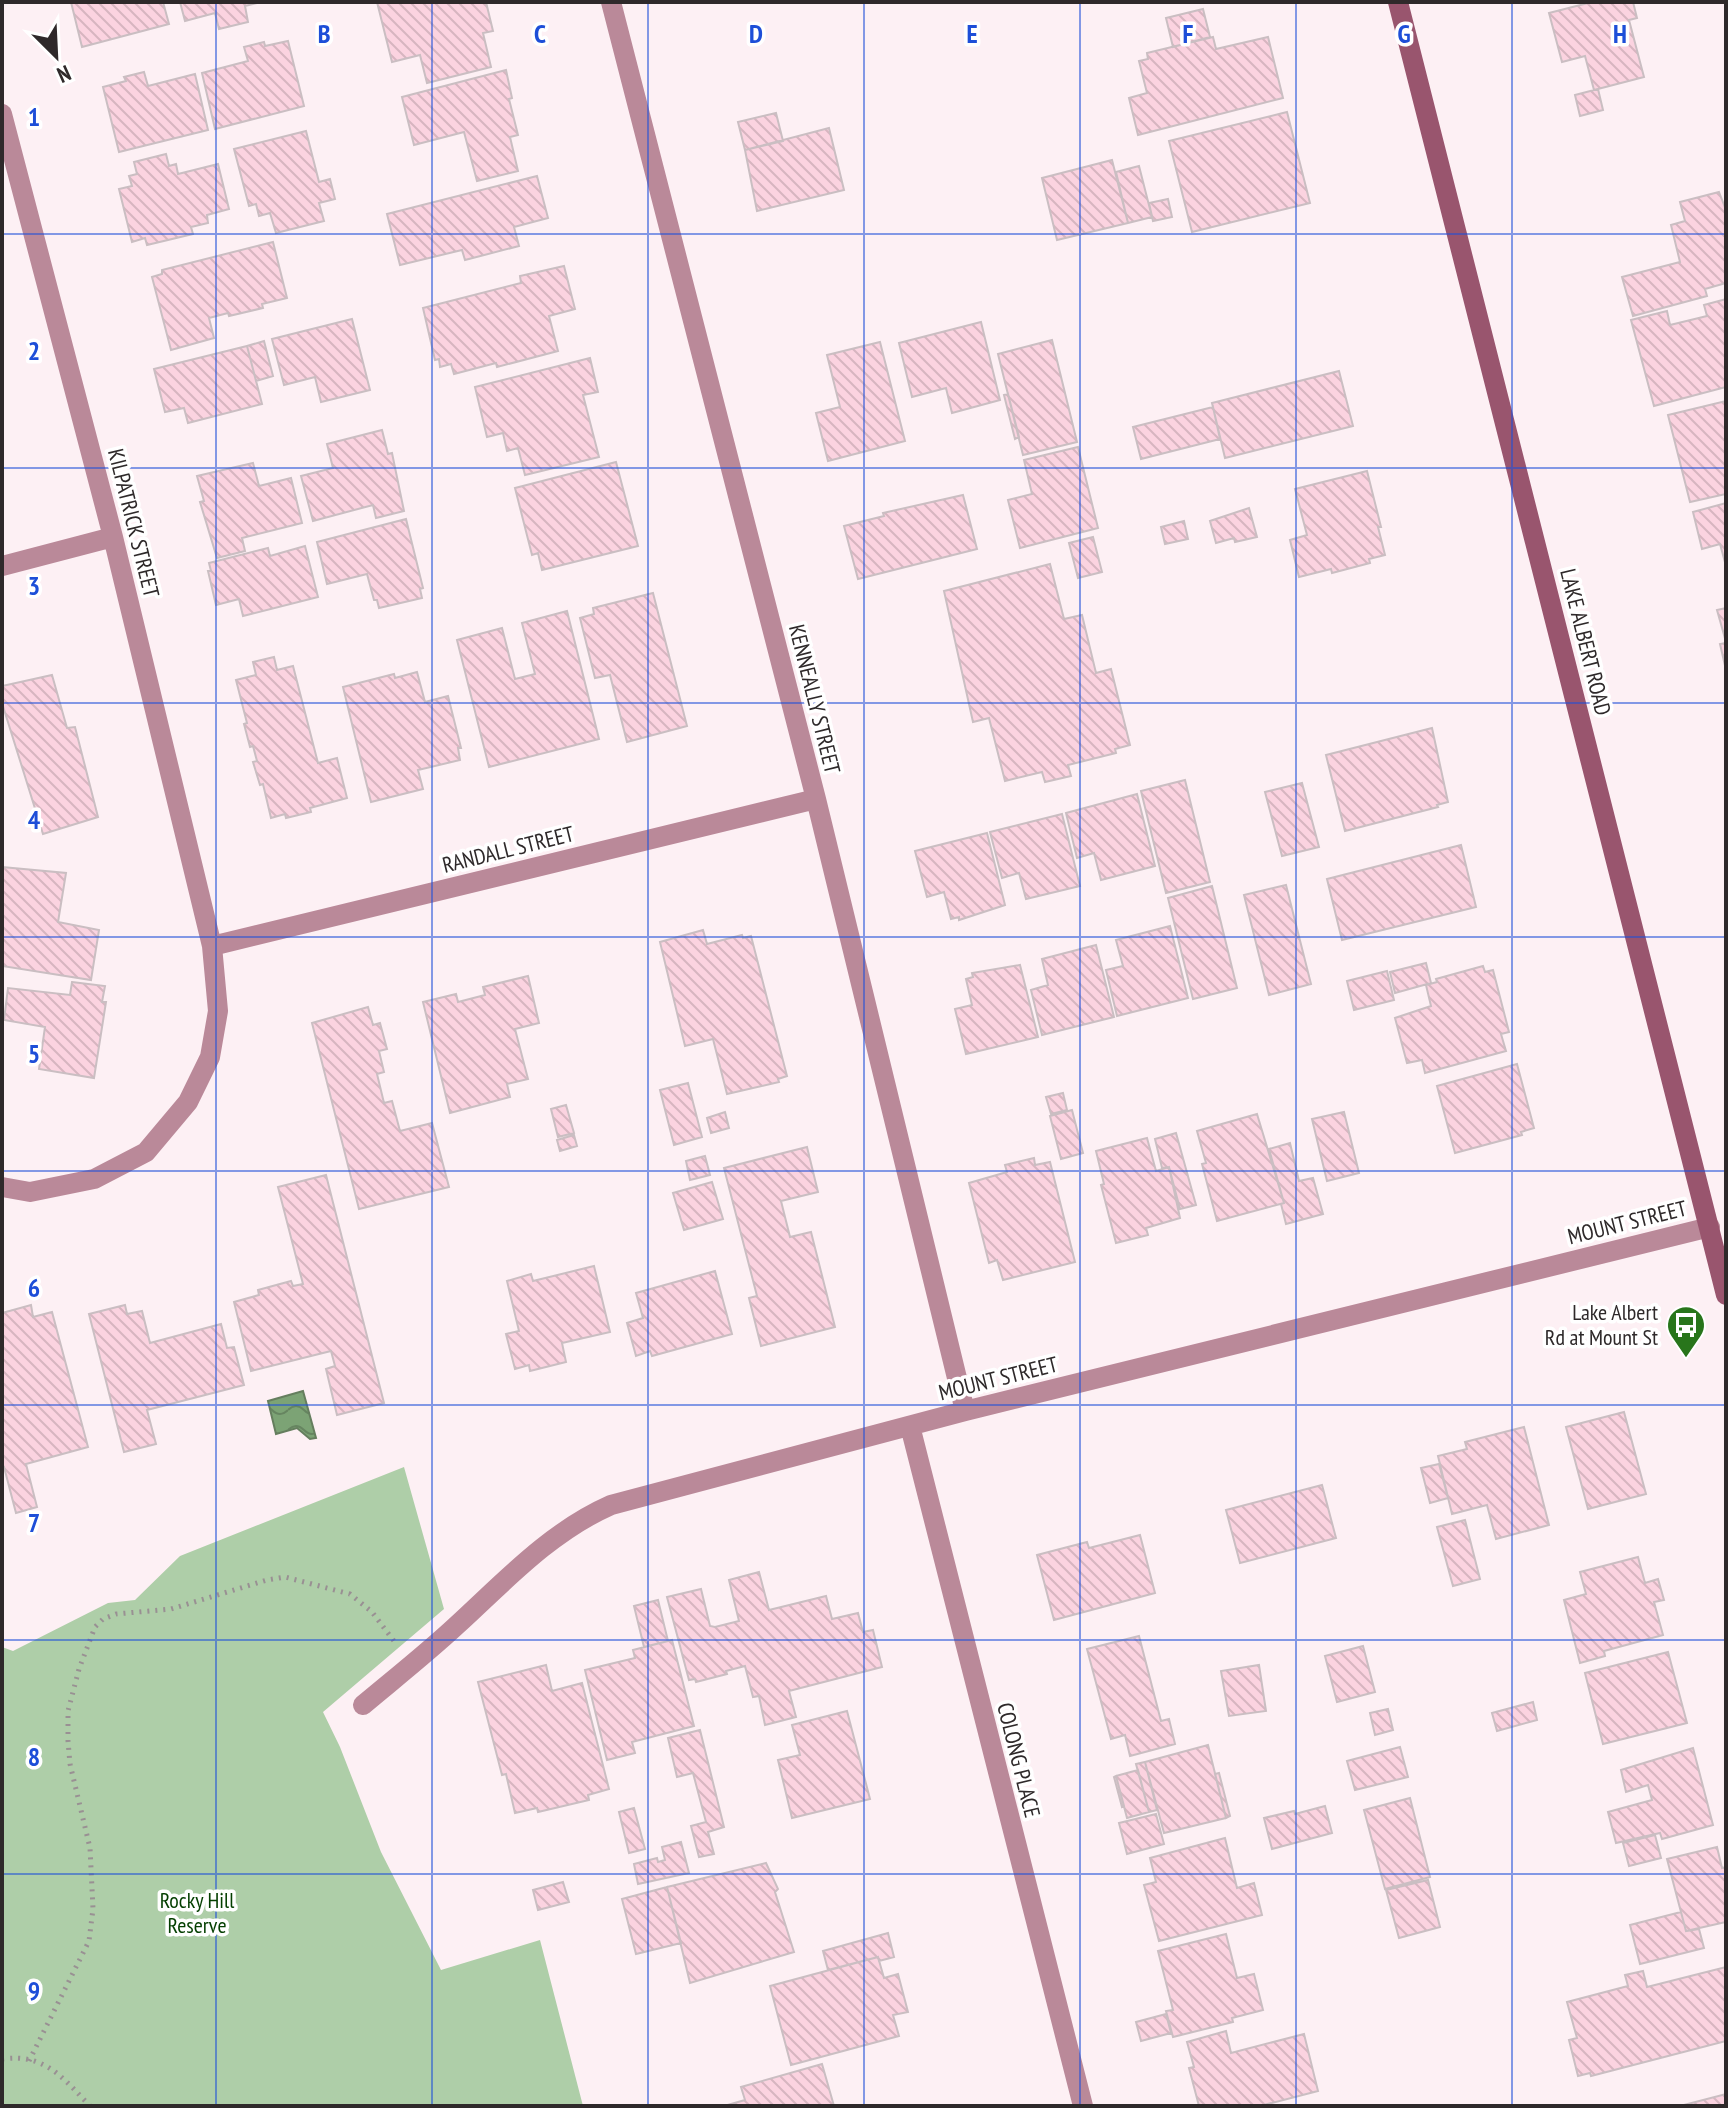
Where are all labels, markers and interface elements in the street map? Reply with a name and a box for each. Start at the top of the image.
north arrow [16,16,96,96]
text: B [318,17,331,50]
text: C [534,17,546,50]
text: D [749,17,763,50]
text: E [966,17,978,50]
text: F [1183,17,1194,50]
text: G [1397,17,1411,50]
text: H [1613,17,1627,50]
text: N [53,59,75,89]
text: 1 [28,100,40,133]
text: 2 [28,334,40,367]
street label: KILPATRICK STREET [102,446,166,600]
street label: LAKE ALBERT ROAD [1554,566,1618,718]
text: 3 [28,569,40,602]
street label: KENNEALLY STREET [783,621,847,777]
text: 4 [28,803,41,836]
street label: RANDALL STREET [439,819,577,879]
text: 5 [28,1037,40,1070]
street label: MOUNT STREET [1565,1194,1690,1250]
text: 6 [28,1271,40,1304]
place label: Lake Albert Rd at Mount St [1545,1298,1658,1351]
bus stop icon: Lake Albert Rd at Mount St [1665,1304,1707,1359]
street label: MOUNT STREET [936,1350,1061,1406]
text: 7 [28,1506,40,1539]
street label: COLONG PLACE [991,1700,1047,1820]
text: 8 [28,1740,40,1773]
park label: Rocky Hill Reserve [160,1886,235,1939]
text: 9 [28,1974,40,2007]

